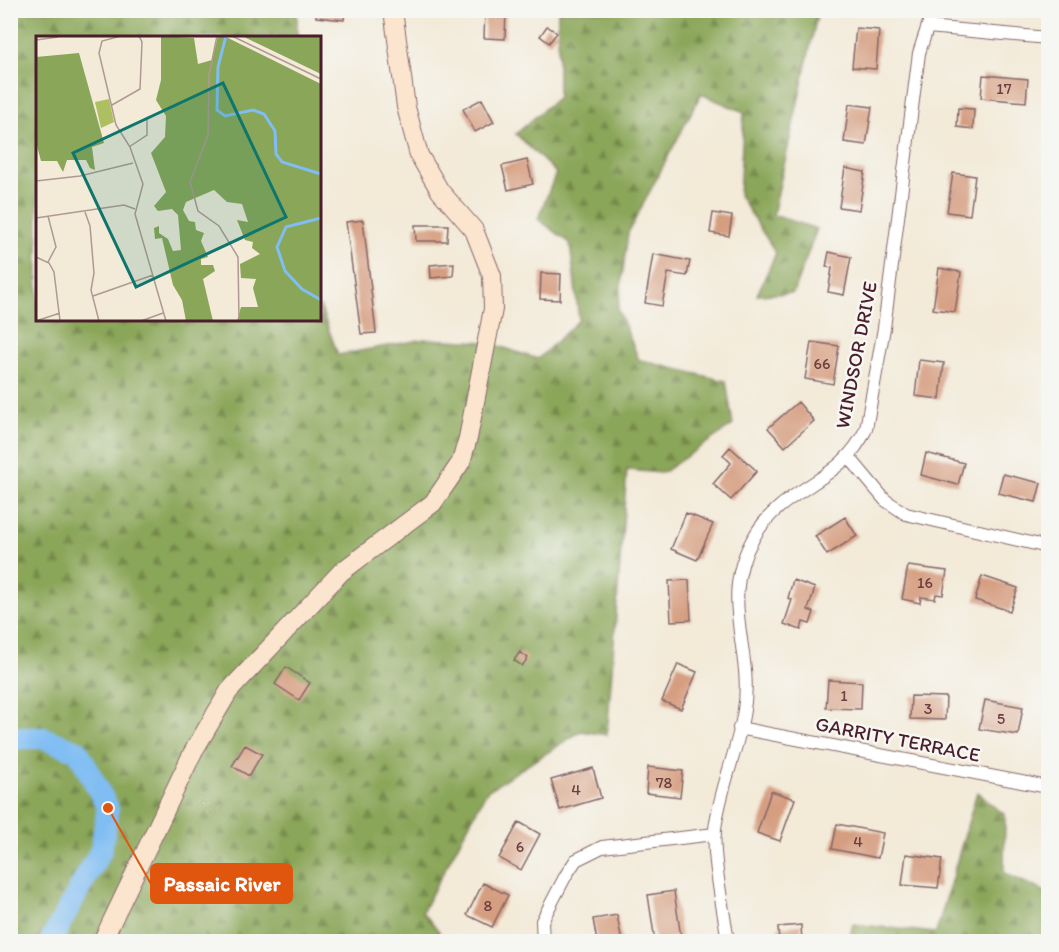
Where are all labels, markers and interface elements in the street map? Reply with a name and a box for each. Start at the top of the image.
inset map [36,36,321,321]
house number: 17 [996,79,1012,98]
street label: WINDSOR DRIVE [830,279,882,431]
house number: 66 [814,354,830,373]
house number: 16 [917,573,933,592]
house number: 1 [840,686,848,705]
house number: 3 [924,699,933,718]
house number: 5 [997,709,1005,728]
street label: GARRITY TERRACE [814,711,982,767]
house number: 78 [656,773,673,792]
house number: 4 [571,780,581,799]
house number: 4 [853,832,863,851]
house number: 6 [516,837,524,856]
callout: Passaic River [151,864,292,903]
text: Passaic River [164,871,282,896]
house number: 8 [484,896,493,915]

